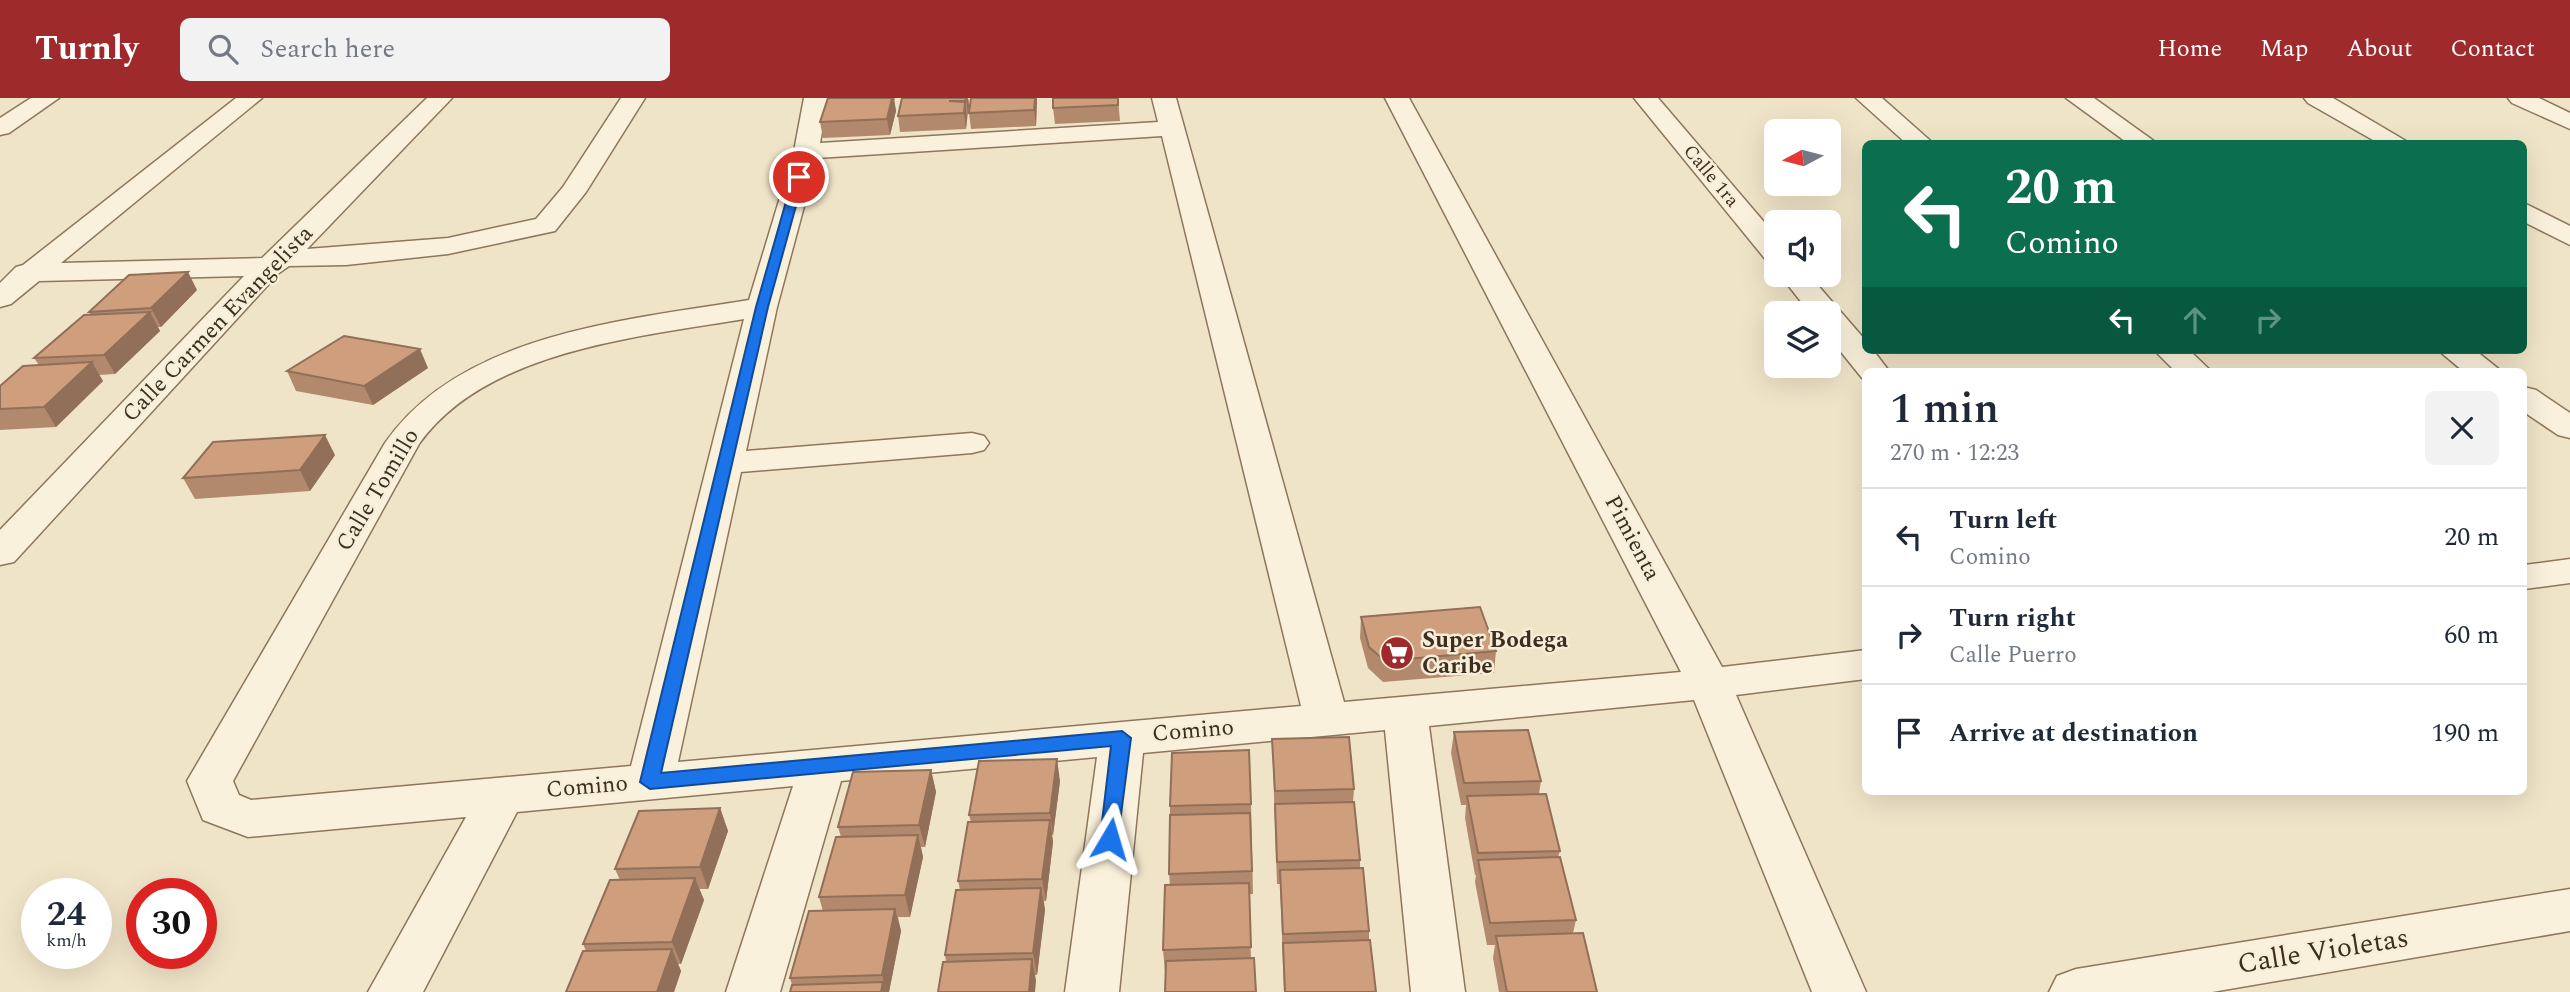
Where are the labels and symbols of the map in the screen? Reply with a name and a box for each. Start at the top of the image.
north arrow [1764,119,1841,196]
street label: Calle 1ra [1676,138,1747,214]
pin [769,147,829,207]
street label: Calle Carmen Evangelista [114,217,322,431]
street label: Calle Tomillo [328,422,428,558]
street label: Pimienta [1595,489,1669,587]
place label: Super Bodega Caribe [1422,623,1568,684]
supermarket icon: Super Bodega Caribe [1378,634,1416,672]
street label: Comino [1151,710,1235,752]
street label: Comino [545,766,629,808]
position arrow [1073,802,1147,876]
speed limit sign: 30 [126,878,217,969]
street label: Calle Violetas [2234,916,2412,986]

